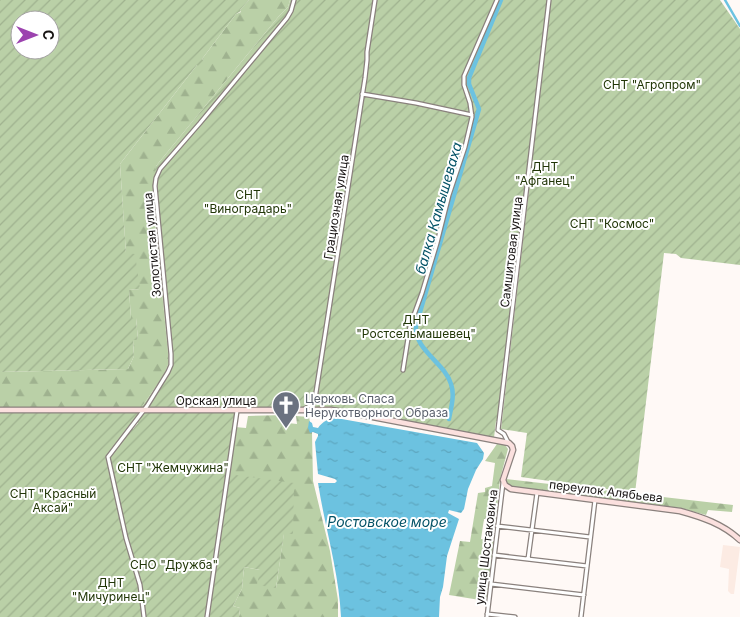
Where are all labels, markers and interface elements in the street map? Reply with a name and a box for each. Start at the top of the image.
north arrow [10,10,60,60]
text: С [40,30,57,40]
park label: СНТ "Агропром" [603,77,701,92]
water label: балка Камышеваха [411,140,465,276]
street label: Грациозная улица [320,154,352,260]
park label: ДНТ "Афганец" [515,159,575,188]
park label: СНТ "Виноградарь" [204,187,292,216]
street label: Золотистая улица [140,192,164,298]
street label: Самшитовая улица [497,196,525,308]
park label: СНТ "Космос" [570,216,654,231]
park label: ДНТ "Ростсельмашевец" [356,312,476,341]
church icon: Церковь Спаса Нерукотворного Образа [271,390,301,429]
place label: Церковь Спаса Нерукотворного Образа [305,391,448,420]
street label: Орская улица [176,393,256,408]
park label: СНТ "Жемчужина" [117,460,229,475]
street label: переулок Алябьева [548,477,664,505]
park label: СНТ "Красный Аксай" [10,486,96,515]
street label: улица Шостаковича [471,488,501,606]
water label: Ростовское море [327,513,447,530]
park label: СНО "Дружба" [130,557,218,572]
park label: ДНТ "Мичуринец" [72,575,150,604]

